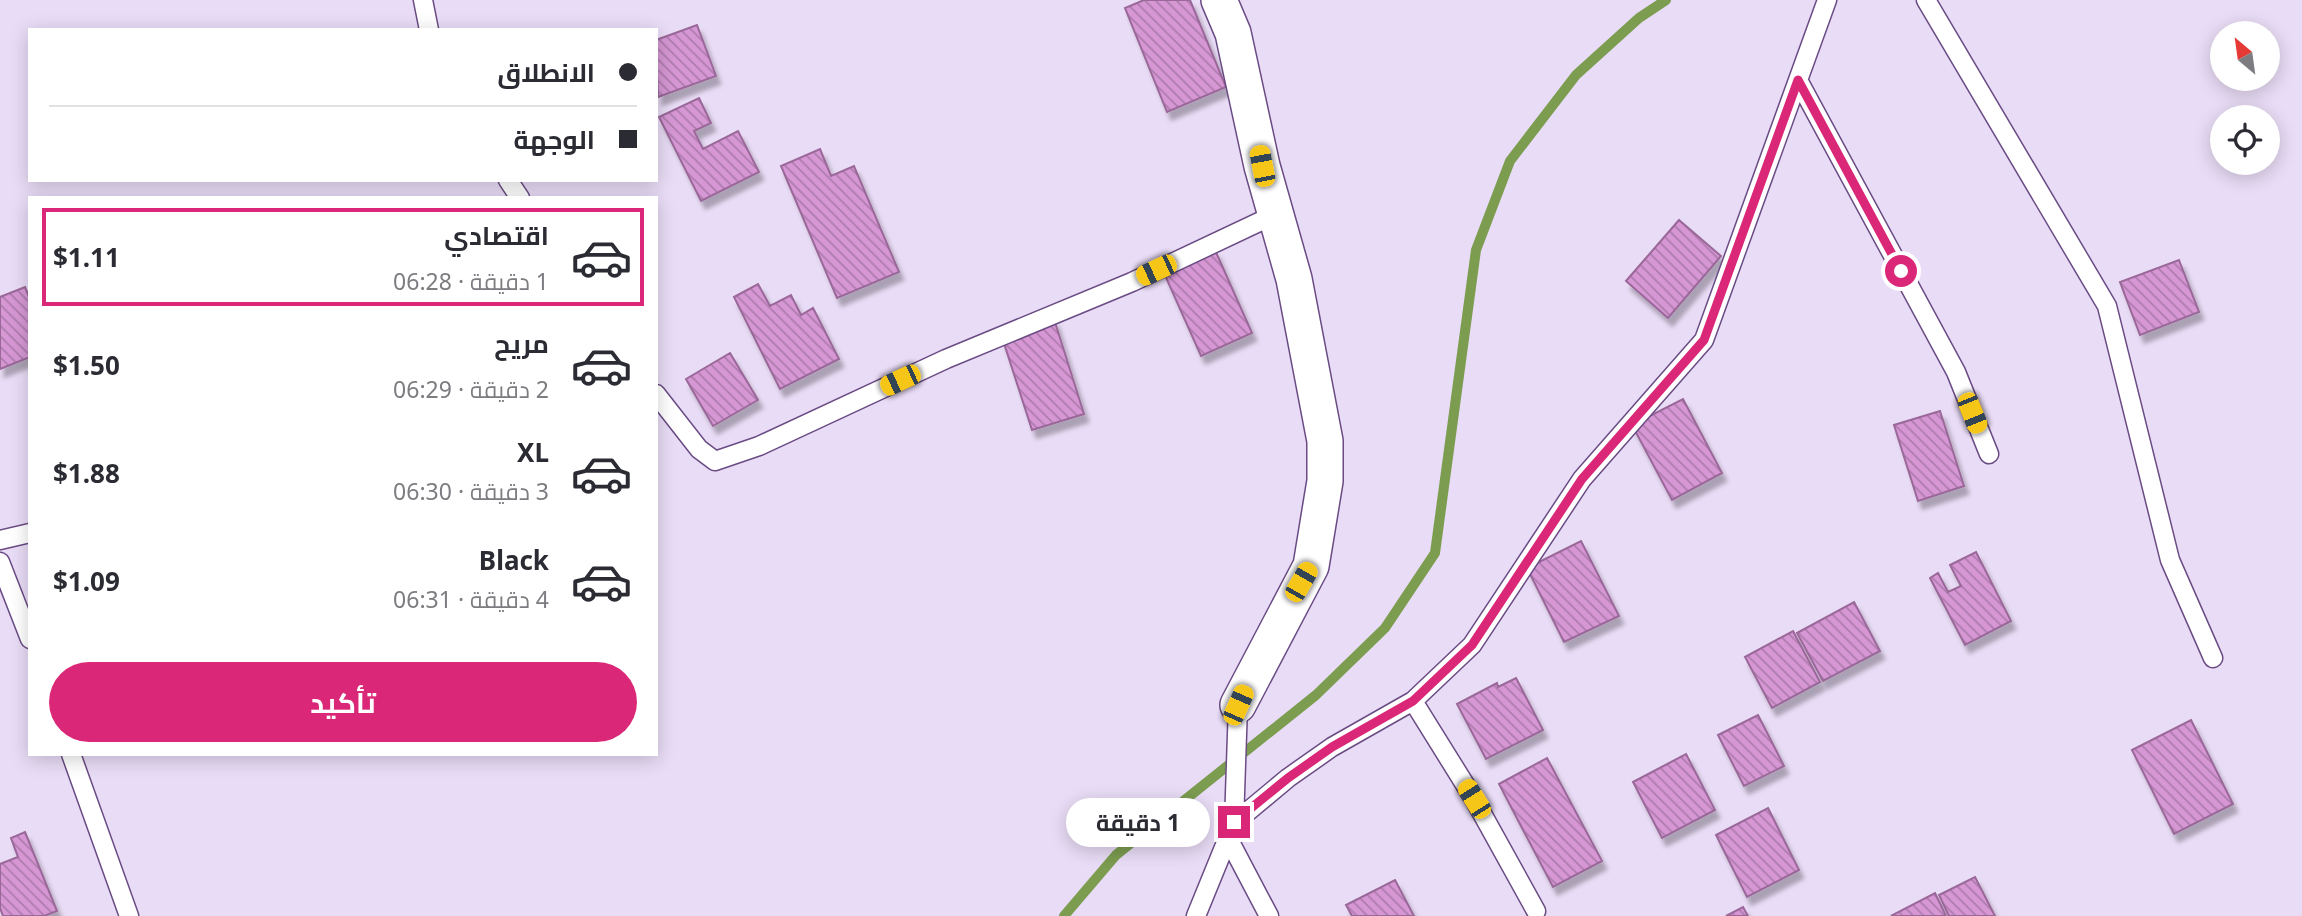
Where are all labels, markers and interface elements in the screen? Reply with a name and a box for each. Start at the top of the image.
north arrow [2210,21,2280,91]
map controls [2210,21,2280,175]
text: الانطلاق [497,54,595,90]
button: locate [2210,105,2280,175]
text: الوجهة [514,121,595,157]
car [1248,143,1277,189]
text: اقتصادي [444,217,549,253]
icon: car [570,226,633,289]
text: $1.11 [53,239,120,275]
car [1133,252,1180,288]
route start [1885,255,1917,287]
text: 1 دقيقة · 06:28 [393,265,549,297]
text: مريح [494,325,549,361]
icon: car [570,334,633,397]
text: $1.50 [53,347,120,383]
car [877,362,924,398]
text: 2 دقيقة · 06:29 [393,373,549,405]
car [1955,390,1990,436]
text: XL [517,434,549,470]
icon: car [570,442,633,505]
text: $1.88 [53,455,120,491]
text: 3 دقيقة · 06:30 [393,475,549,507]
text: Black [479,542,549,578]
icon: car [570,550,633,613]
car [1282,559,1321,605]
text: $1.09 [53,563,120,599]
text: 4 دقيقة · 06:31 [393,583,549,615]
button: تأكيد [49,662,637,742]
car [1220,682,1257,728]
car [1454,776,1495,822]
callout: 1 دقيقة [1066,798,1210,846]
text: 1 دقيقة [1096,806,1180,838]
route end [1218,806,1250,838]

